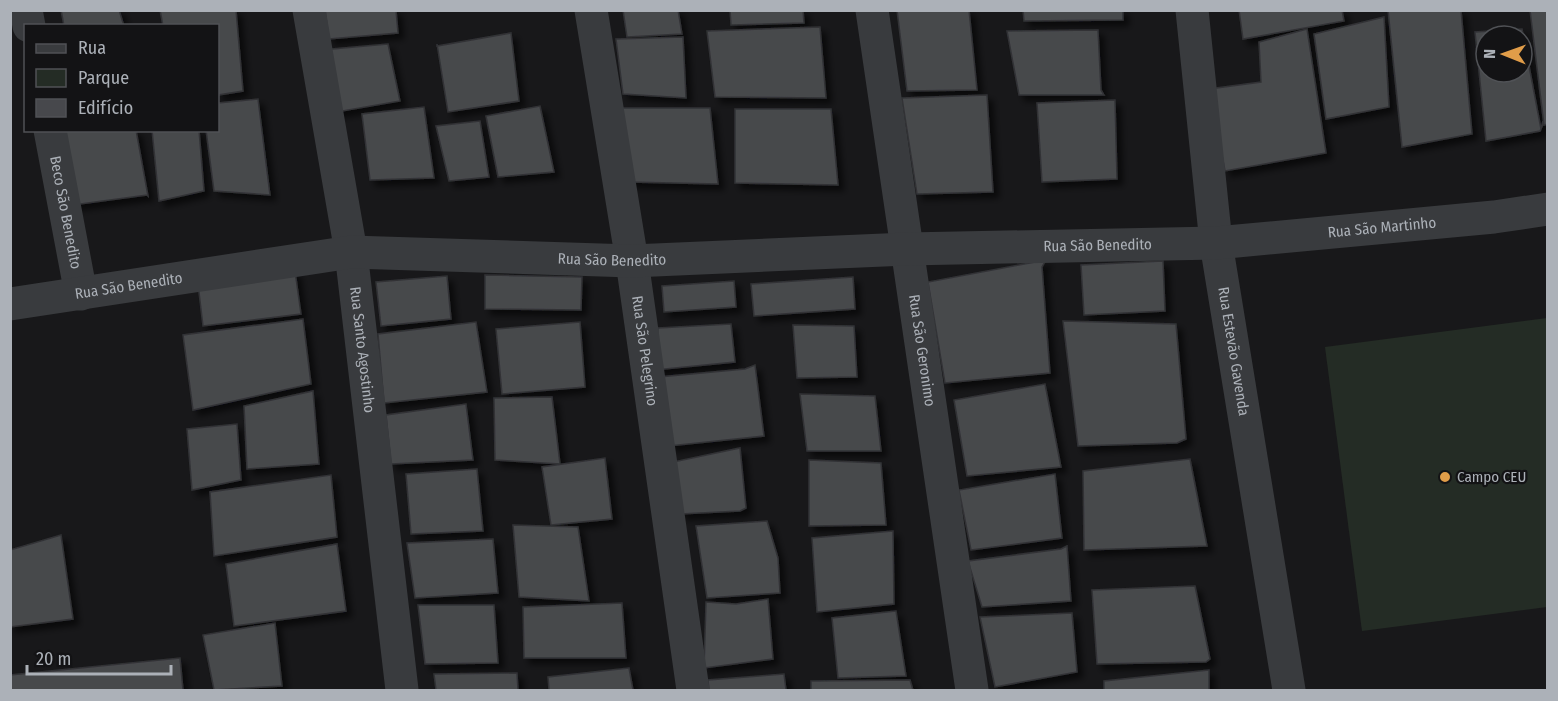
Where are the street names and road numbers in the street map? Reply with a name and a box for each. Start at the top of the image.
street label: Beco São Benedito [46,154,85,271]
street label: Rua São Martinho [1327,213,1437,242]
street label: Rua São Benedito [1043,235,1152,255]
street label: Rua São Benedito [557,250,667,270]
street label: Rua São Benedito [74,269,184,303]
street label: Rua Estevão Gavenda [1214,285,1253,417]
street label: Rua Santo Agostinho [346,286,379,414]
street label: Rua São Geronimo [905,293,939,408]
street label: Rua São Pelegrino [628,294,662,407]

